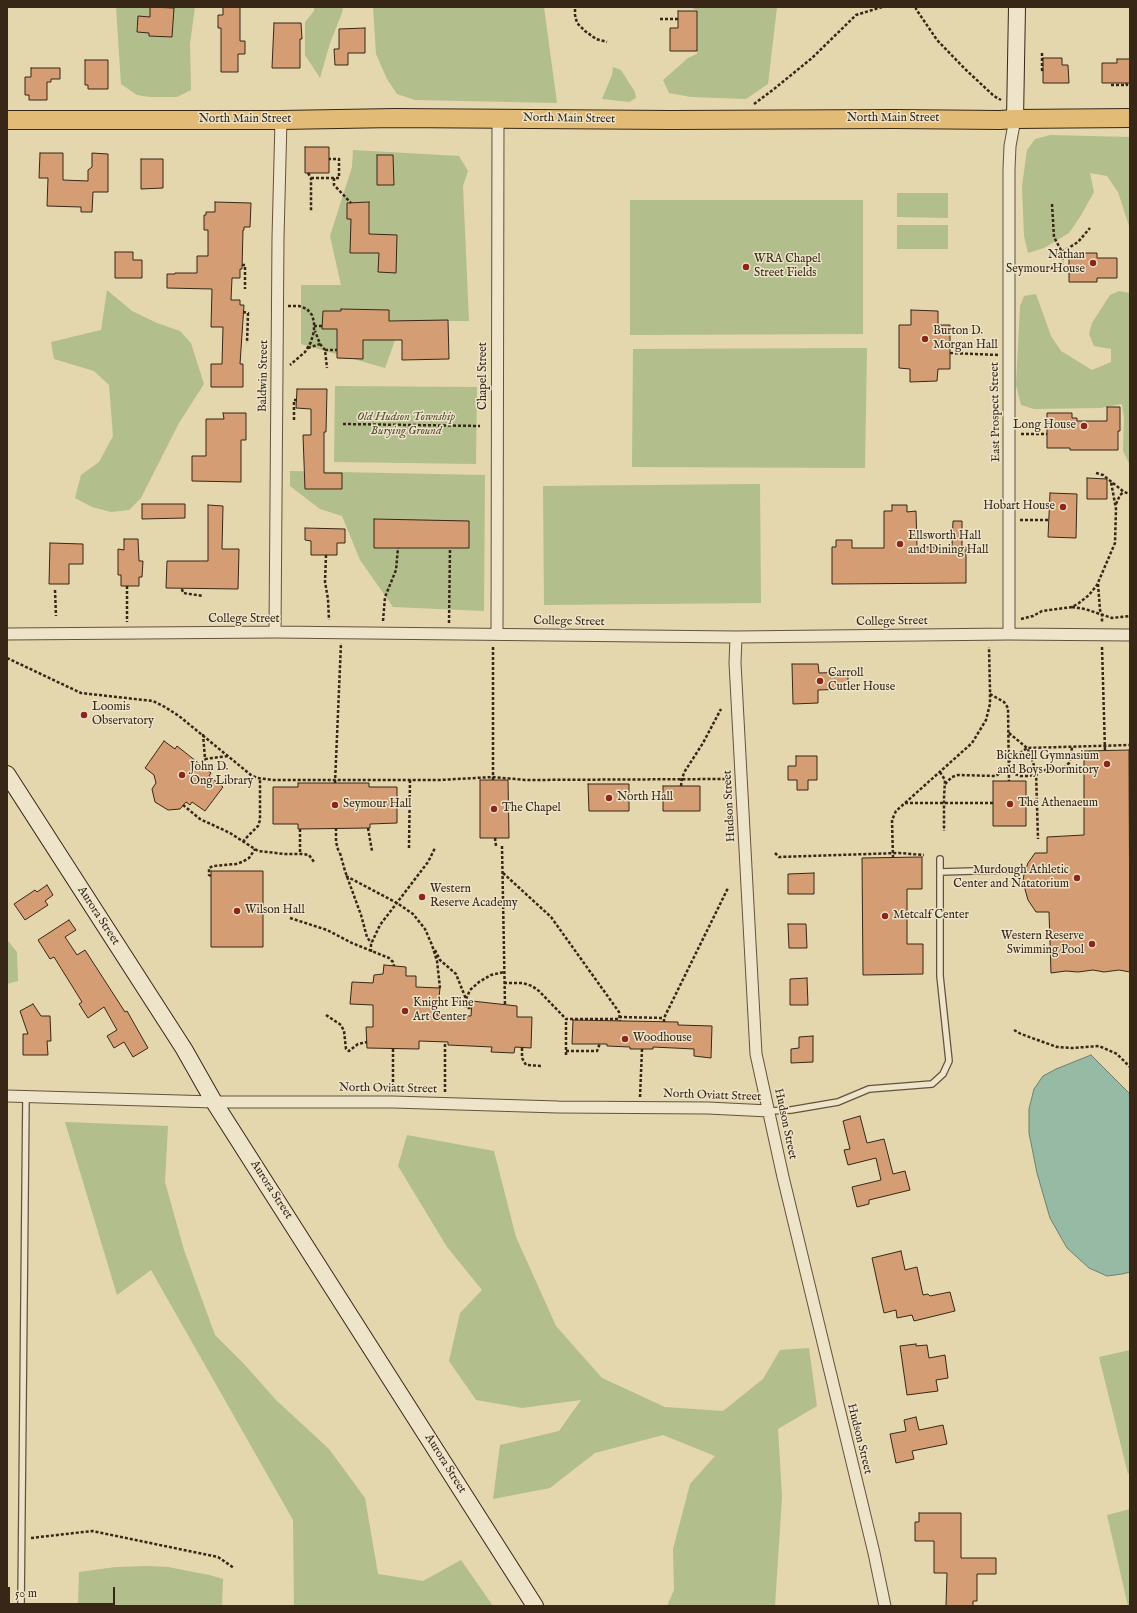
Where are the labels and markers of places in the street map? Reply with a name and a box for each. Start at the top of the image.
place label: Nathan Seymour House [1006,249,1085,277]
place label: WRA Chapel Street Fields [754,253,821,281]
marker: Nathan Seymour House [1088,258,1098,268]
marker: WRA Chapel Street Fields [741,262,751,272]
place label: Burton D. Morgan Hall [933,325,998,353]
marker: Burton D. Morgan Hall [920,334,930,344]
place label: Long House [1013,419,1076,433]
marker: Long House [1079,421,1089,431]
place label: Hobart House [983,500,1055,514]
marker: Hobart House [1058,502,1068,512]
place label: Ellsworth Hall and Dining Hall [908,530,989,558]
marker: Ellsworth Hall and Dining Hall [895,539,905,549]
place label: Carroll Cutler House [828,667,895,695]
marker: Carroll Cutler House [815,676,825,686]
place label: Loomis Observatory [92,701,154,729]
marker: Loomis Observatory [79,710,89,720]
place label: Bicknell Gymnasium and Boys Dormitory [996,750,1099,778]
marker: Bicknell Gymnasium and Boys Dormitory [1102,759,1112,769]
place label: John D. Ong Library [190,761,253,789]
marker: John D. Ong Library [177,770,187,780]
place label: North Hall [617,791,673,805]
marker: North Hall [604,793,614,803]
place label: The Athenaeum [1018,797,1098,811]
place label: Seymour Hall [343,798,412,812]
marker: The Athenaeum [1005,799,1015,809]
marker: Seymour Hall [330,800,340,810]
place label: The Chapel [502,802,561,816]
marker: The Chapel [489,804,499,814]
place label: Murdough Athletic Center and Natatorium [953,864,1069,892]
marker: Murdough Athletic Center and Natatorium [1072,873,1082,883]
place label: Western Reserve Academy [430,883,518,911]
marker: Western Reserve Academy [417,892,427,902]
place label: Wilson Hall [245,904,305,918]
marker: Wilson Hall [232,906,242,916]
place label: Metcalf Center [893,909,969,923]
marker: Metcalf Center [880,911,890,921]
place label: Western Reserve Swimming Pool [1001,930,1084,958]
marker: Western Reserve Swimming Pool [1087,939,1097,949]
place label: Knight Fine Art Center [413,997,474,1025]
marker: Knight Fine Art Center [400,1006,410,1016]
place label: Woodhouse [633,1032,692,1046]
marker: Woodhouse [620,1034,630,1044]

